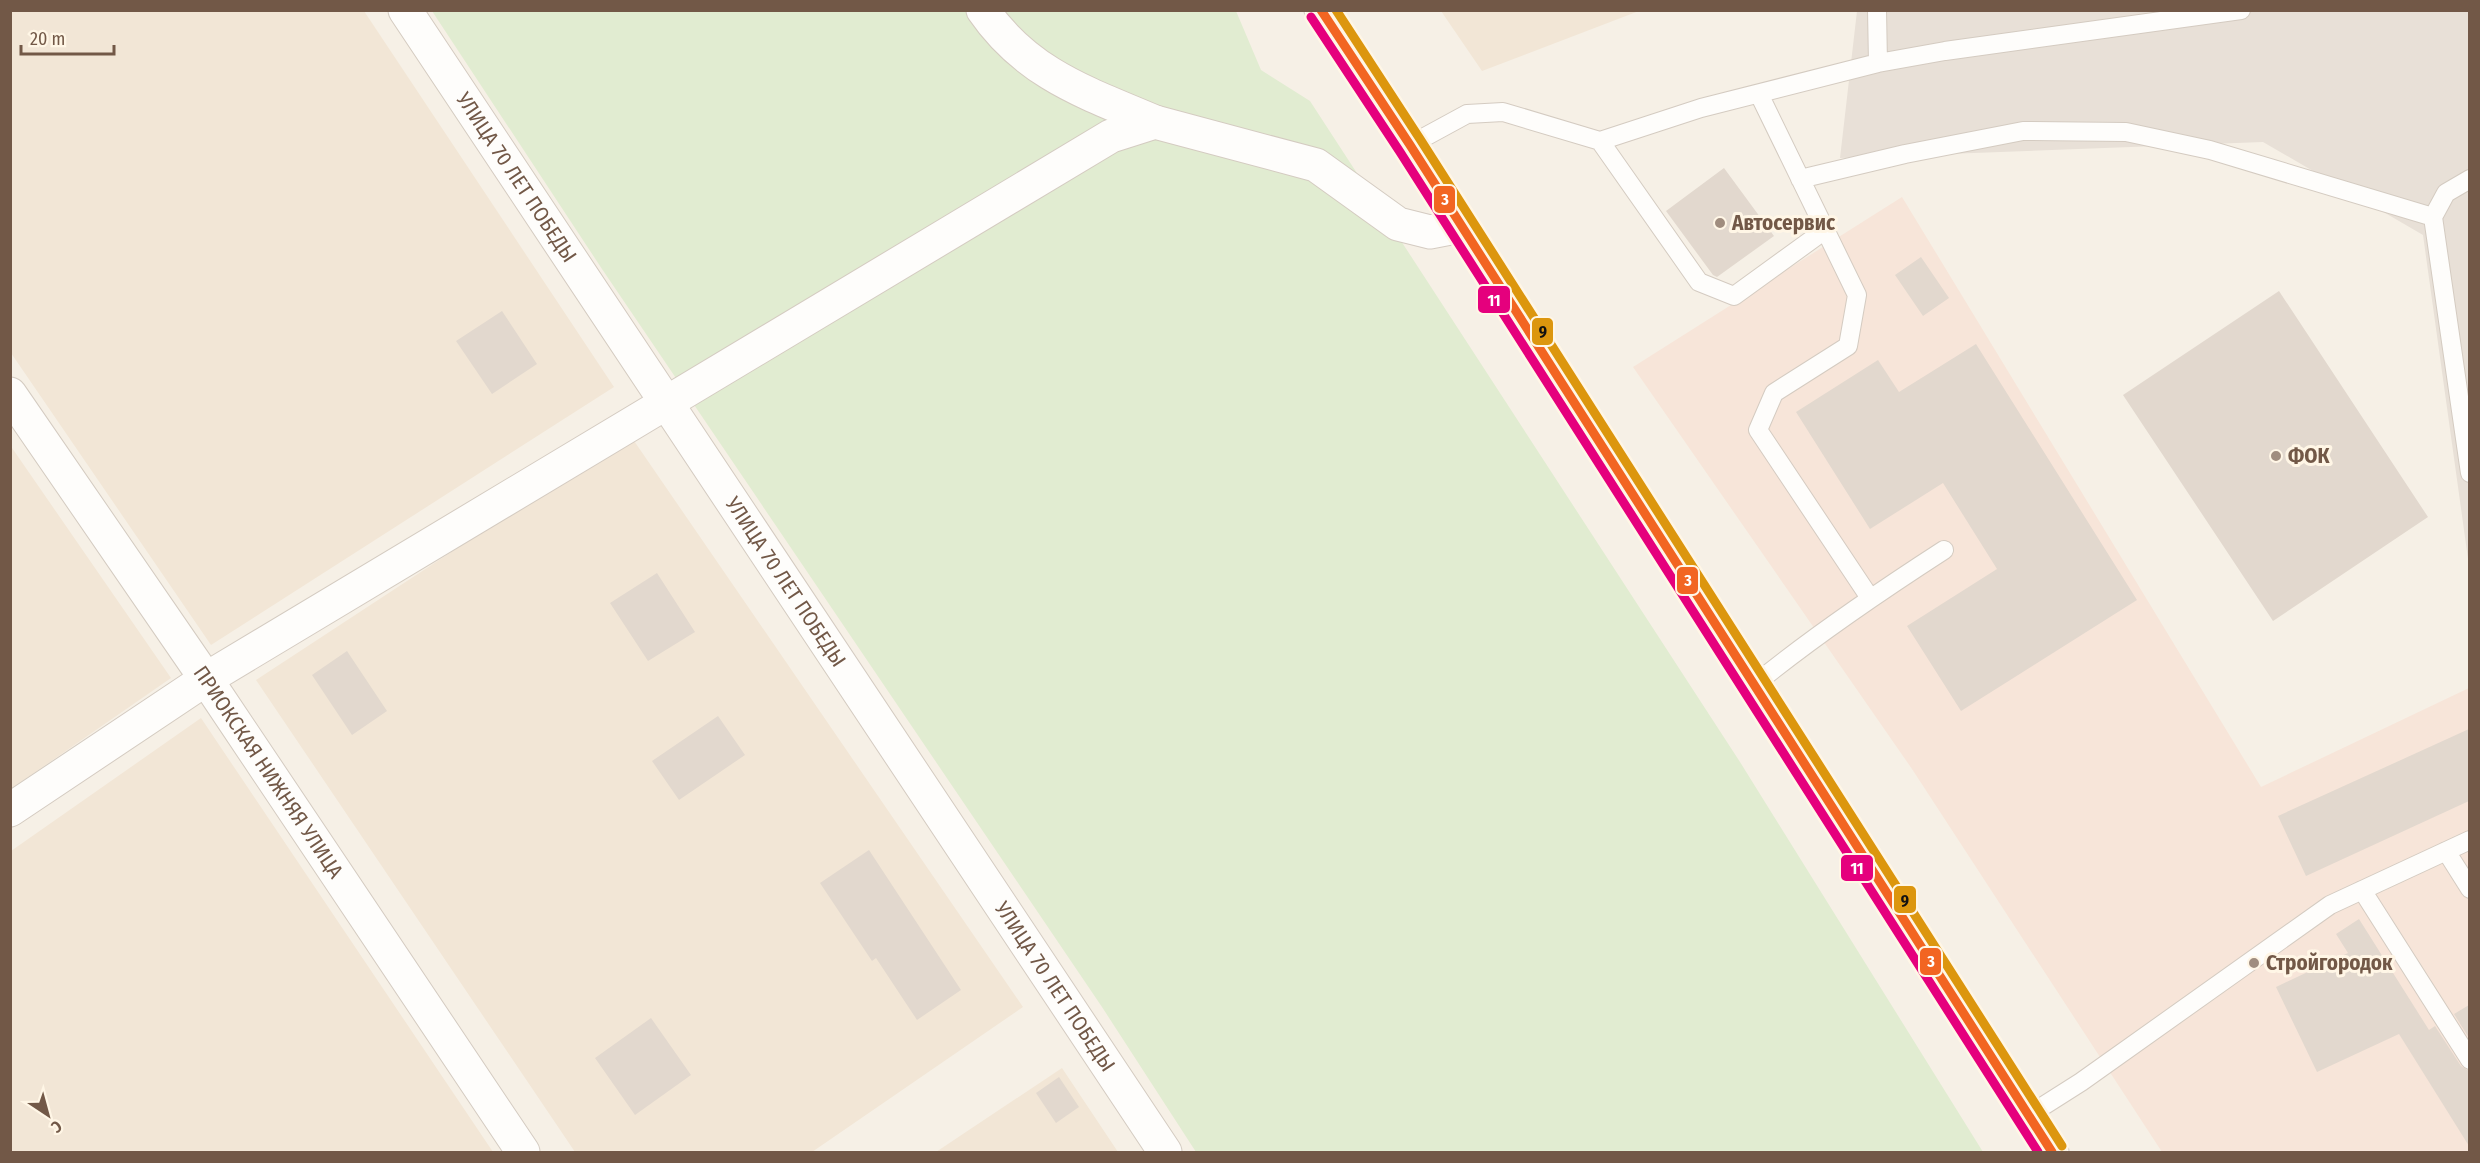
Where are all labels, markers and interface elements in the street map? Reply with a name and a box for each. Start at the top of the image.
scale bar [21,18,114,56]
text: 20 m [30,28,65,50]
street label: УЛИЦА 70 ЛЕТ ПОБЕДЫ [450,87,582,267]
line badge: 3 [1433,185,1456,214]
text: 3 [1440,190,1449,209]
place label: Автосервис [1731,210,1836,236]
marker: Автосервис [1713,216,1727,230]
line badge: 11 [1477,285,1511,314]
text: 11 [1487,291,1501,310]
line badge: 9 [1531,317,1554,346]
text: 9 [1539,322,1547,341]
place label: ФОК [2288,443,2330,469]
marker: ФОК [2269,449,2283,463]
street label: УЛИЦА 70 ЛЕТ ПОБЕДЫ [719,491,851,672]
line badge: 3 [1676,566,1699,595]
text: 3 [1683,571,1692,590]
street label: ПРИОКСКАЯ НИЖНЯЯ УЛИЦА [188,661,349,883]
line badge: 11 [1840,854,1874,882]
text: 11 [1850,859,1864,878]
line badge: 9 [1893,885,1917,914]
text: 9 [1901,891,1909,910]
street label: УЛИЦА 70 ЛЕТ ПОБЕДЫ [988,896,1121,1076]
line badge: 3 [1919,947,1942,976]
place label: Стройгородок [2266,950,2393,976]
text: 3 [1926,952,1935,971]
marker: Стройгородок [2247,956,2261,970]
north arrow [18,1085,78,1145]
text: С [47,1117,66,1137]

